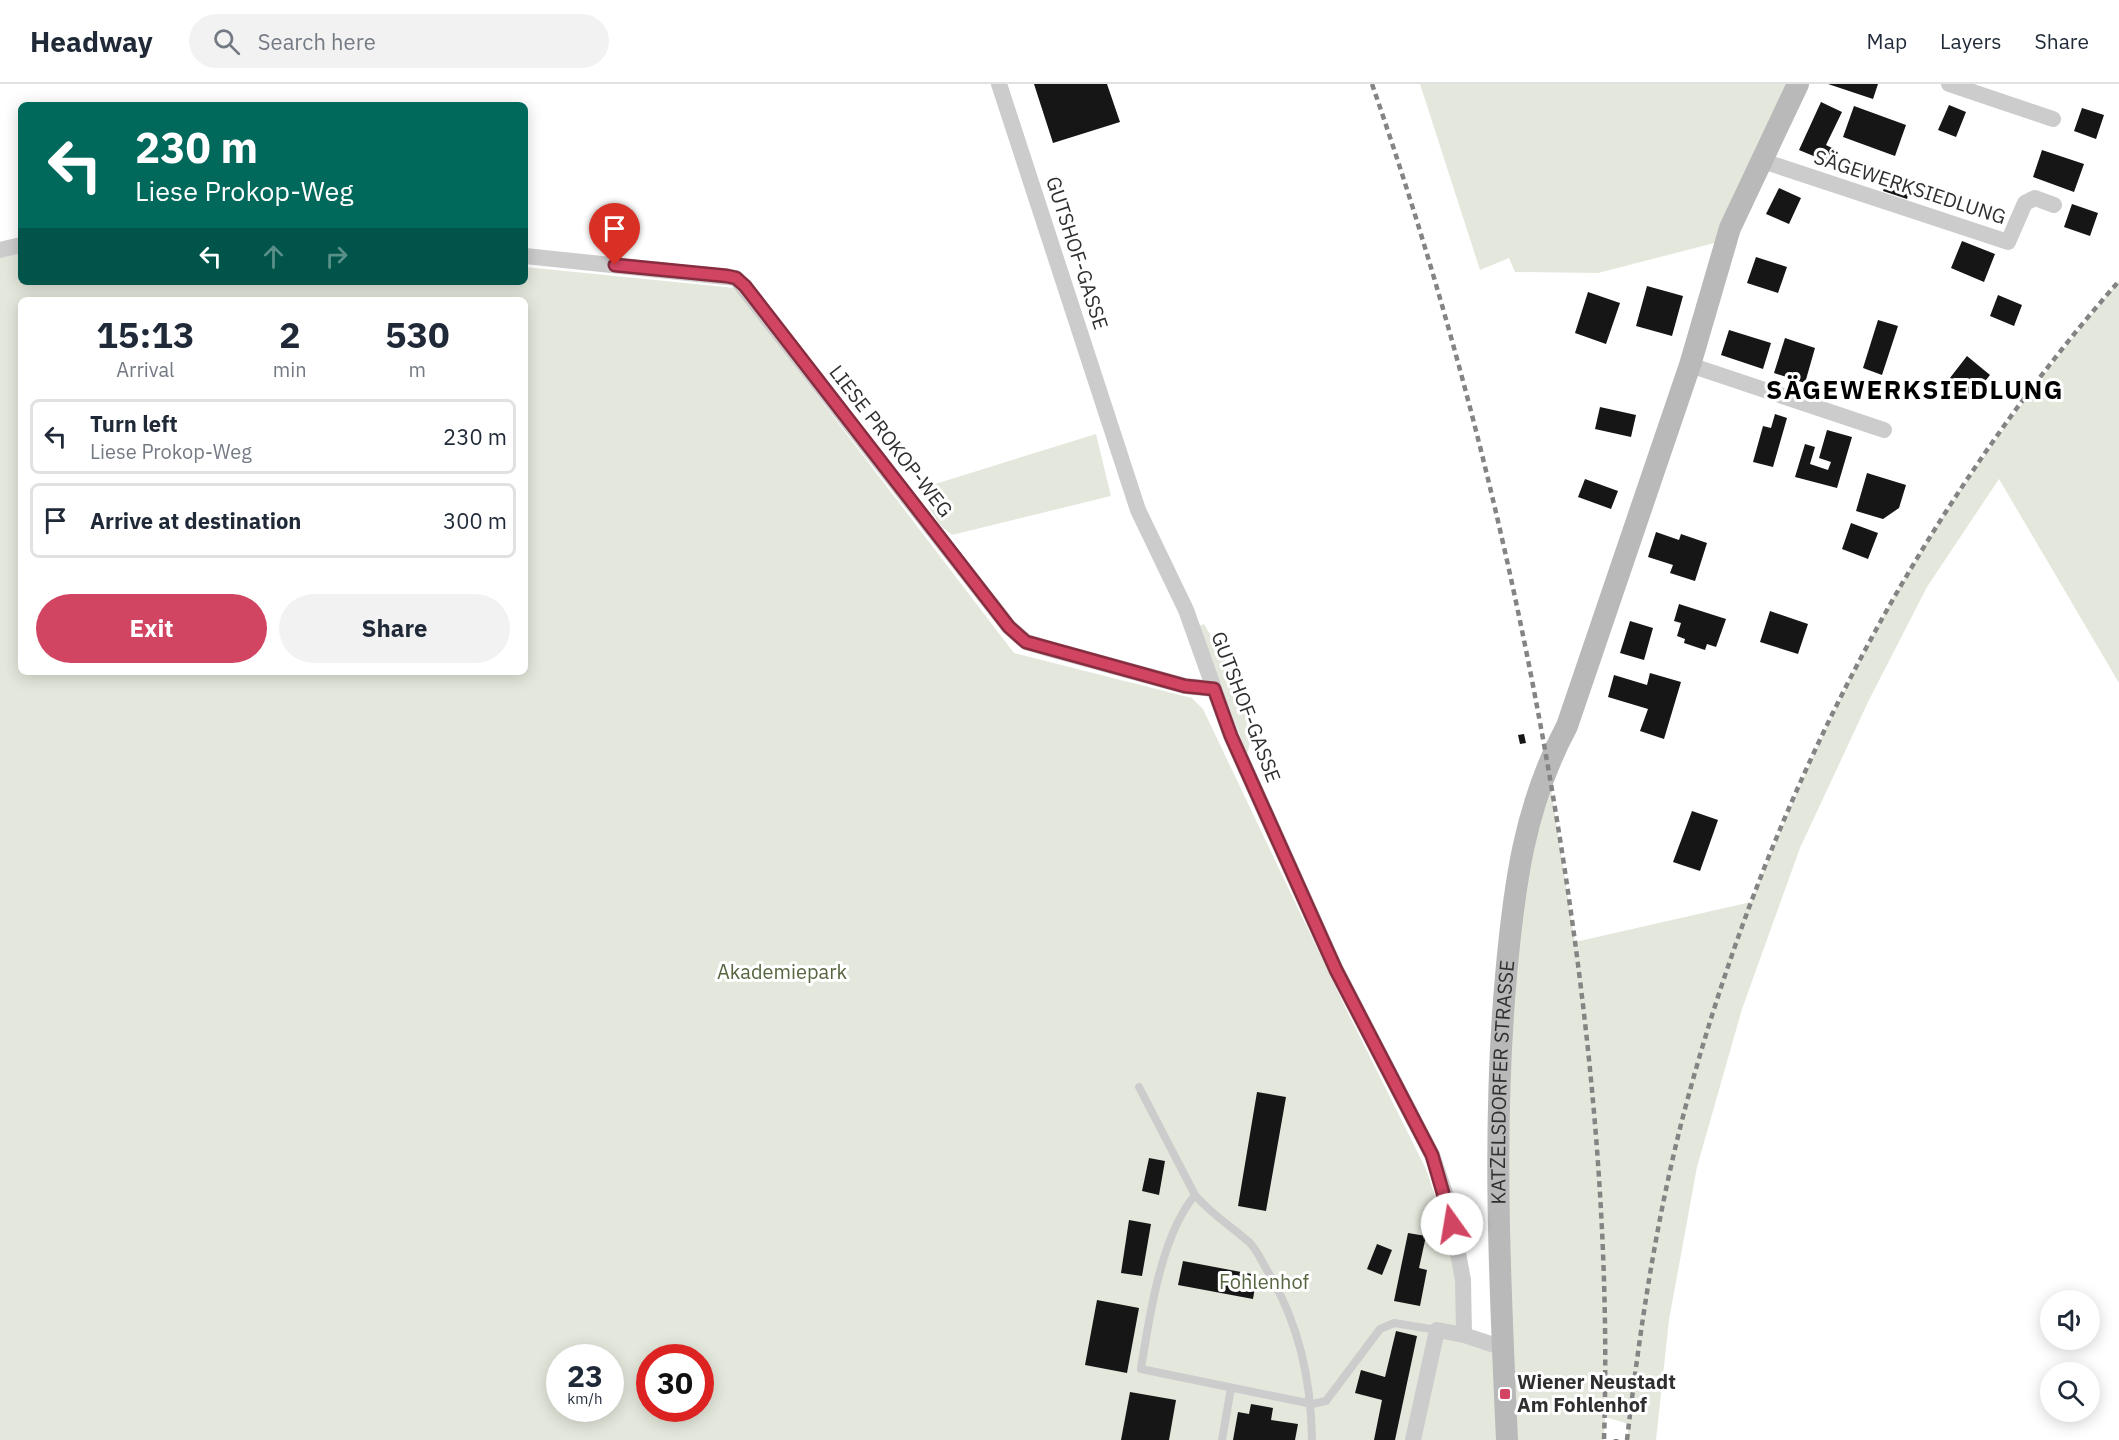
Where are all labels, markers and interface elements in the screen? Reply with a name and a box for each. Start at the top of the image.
search box [189,14,609,68]
text: Headway [30,23,153,60]
icon: search [210,25,243,58]
text: Search here [258,27,376,56]
text: Map [1867,27,1907,55]
text: Layers [1940,27,2002,55]
text: Share [2035,27,2089,55]
text: 230 m [135,120,258,175]
icon: left [36,126,114,204]
street label: SÄGEWERKSIEDLUNG [1811,143,2010,230]
text: Liese Prokop-Weg [135,173,353,208]
street label: GUTSHOF-GASSE [1040,173,1115,333]
pin [589,203,640,265]
icon: arrive [598,212,631,245]
icon: left [194,240,227,273]
icon: ahead [257,240,290,273]
icon: right [320,240,353,273]
text: 15:13 [96,311,195,358]
text: 2 [279,311,301,358]
text: 530 [385,311,450,358]
text: Arrival [116,356,175,383]
text: min [273,356,307,383]
text: m [409,356,426,383]
street label: LIESE PROKOP-WEG [823,359,959,522]
district label: SÄGEWERKSIEDLUNG [1766,372,2064,406]
text: Turn left [90,409,178,438]
icon: left [39,420,72,453]
text: 230 m [443,422,507,451]
text: Liese Prokop-Weg [90,438,252,465]
icon: arrive [39,504,72,537]
text: Arrive at destination [90,506,301,535]
text: 300 m [443,506,507,535]
button: Exit [36,594,267,663]
button: Share [279,594,510,663]
street label: GUTSHOF-GASSE [1205,628,1288,786]
park label: Akademiepark [717,958,848,985]
street label: KATZELSDORFER STRASSE [1484,959,1520,1205]
position arrow [1420,1192,1484,1256]
park label: Fohlenhof [1219,1268,1309,1295]
map controls [2040,1290,2100,1422]
button: sound [2040,1290,2100,1350]
speed limit sign: 30 [636,1344,714,1422]
text: 23 [567,1356,603,1395]
button: search [2040,1362,2100,1422]
place label: Wiener Neustadt Am Fohlenhof [1517,1368,1676,1418]
marker: Wiener Neustadt Am Fohlenhof [1498,1387,1512,1401]
text: km/h [567,1389,603,1408]

